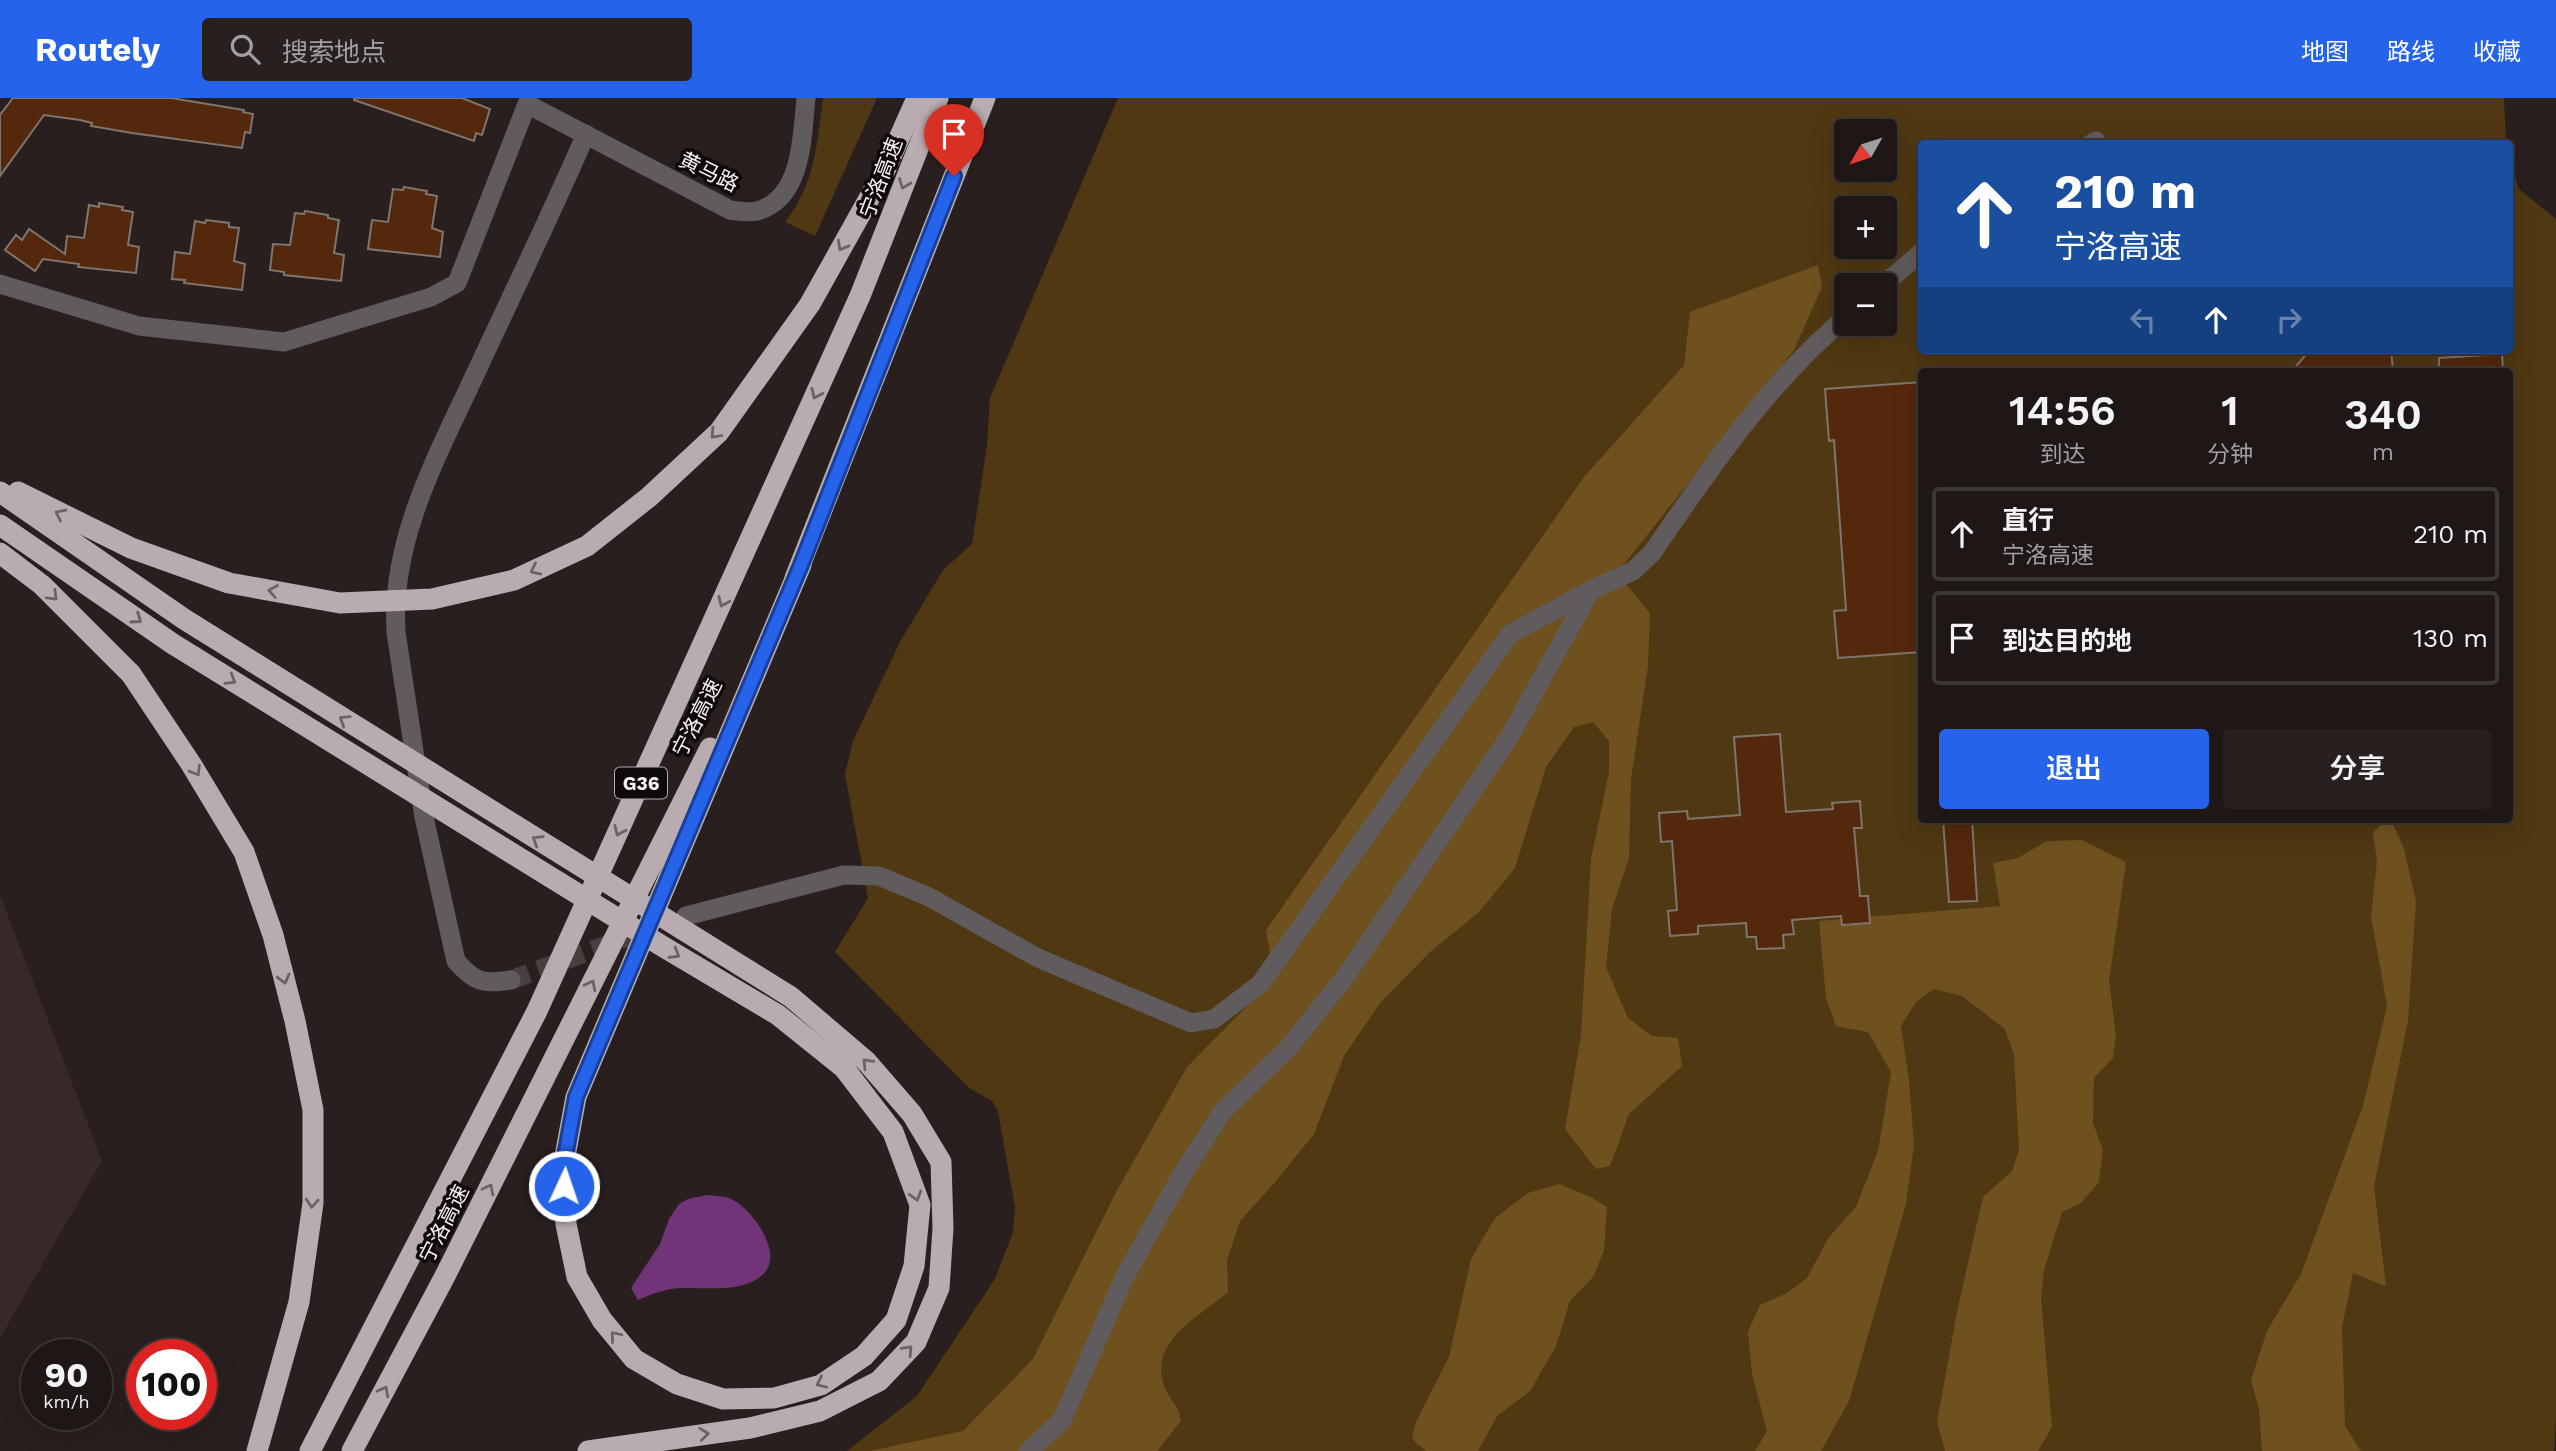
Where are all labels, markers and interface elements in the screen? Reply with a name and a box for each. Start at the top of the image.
search box [202,18,692,81]
text: Routely [35,30,160,69]
icon: search [226,30,264,68]
text: 搜索地点 [282,37,386,67]
text: 地图 [2301,38,2349,66]
text: 路线 [2387,38,2435,66]
text: 收藏 [2473,38,2521,66]
pin [924,104,984,176]
icon: arrive [935,115,973,153]
north arrow [1834,119,1897,182]
map controls [1834,119,1897,336]
street label: 宁洛高速 [854,134,907,222]
street label: 黄马路 [675,147,743,197]
text: 210 m [2054,162,2196,220]
icon: ahead [1939,168,2030,259]
one-way arrow [899,178,913,190]
button: + [1834,196,1897,259]
text: 宁洛高速 [2054,228,2182,266]
one-way arrow [837,239,850,251]
button: − [1834,273,1897,336]
icon: left [2124,301,2162,339]
icon: ahead [2197,301,2235,339]
icon: right [2270,301,2308,339]
text: 14:56 [2009,386,2116,435]
text: 1 [2221,386,2239,435]
one-way arrow [810,387,824,399]
text: 340 [2344,390,2422,439]
one-way arrow [711,426,723,439]
text: m [2372,439,2394,466]
text: 到达 [2039,441,2085,468]
text: 分钟 [2207,441,2253,468]
text: 直行 [2002,505,2054,535]
one-way arrow [55,508,67,522]
icon: ahead [1943,515,1981,553]
text: 210 m [2413,519,2488,549]
text: 宁洛高速 [2002,542,2094,569]
one-way arrow [530,562,542,576]
one-way arrow [267,584,279,599]
one-way arrow [44,587,57,600]
one-way arrow [717,594,731,607]
one-way arrow [129,611,142,624]
icon: arrive [1943,619,1981,657]
text: 130 m [2413,623,2488,653]
text: 到达目的地 [2002,626,2132,656]
one-way arrow [224,672,237,685]
street label: 宁洛高速 [666,675,727,761]
one-way arrow [339,715,352,728]
button: 退出 [1939,729,2209,809]
button: 分享 [2223,729,2492,809]
one-way arrow [187,764,200,777]
road number: G36 [615,768,667,798]
one-way arrow [613,824,627,836]
one-way arrow [532,836,545,849]
one-way arrow [668,946,681,959]
one-way arrow [276,973,290,985]
one-way arrow [582,980,596,993]
one-way arrow [863,1059,875,1071]
position arrow [527,1149,601,1223]
street label: 宁洛高速 [413,1181,474,1267]
one-way arrow [480,1184,494,1196]
one-way arrow [908,1189,922,1202]
one-way arrow [305,1198,320,1209]
one-way arrow [611,1332,623,1345]
speed limit sign: 100 [126,1339,217,1430]
one-way arrow [900,1345,913,1358]
text: 90 [44,1354,89,1396]
one-way arrow [815,1375,828,1388]
one-way arrow [376,1386,389,1398]
text: km/h [43,1391,90,1412]
one-way arrow [698,1427,710,1442]

